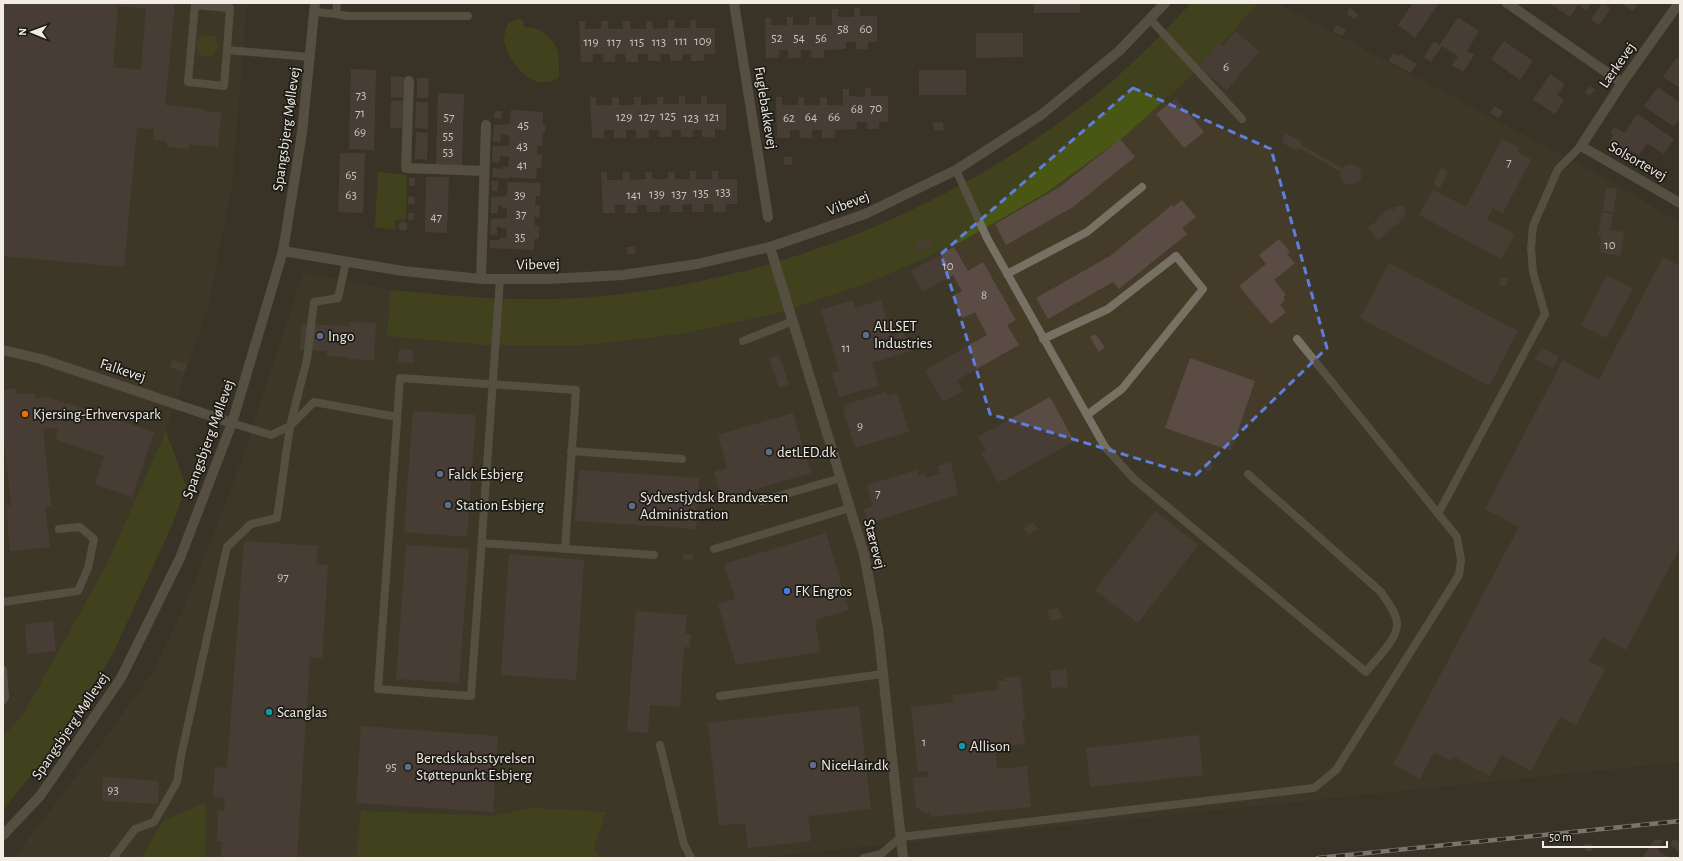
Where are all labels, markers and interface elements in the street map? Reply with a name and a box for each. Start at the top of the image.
north arrow [12,12,52,52]
house number: 58 [837,23,849,36]
house number: 60 [860,23,873,36]
text: N [17,28,28,36]
house number: 52 [771,32,783,45]
house number: 54 [793,32,805,45]
house number: 56 [815,32,827,45]
house number: 111 [674,35,688,48]
house number: 109 [694,35,712,48]
house number: 119 [583,36,599,49]
house number: 117 [607,36,622,49]
house number: 115 [630,36,644,49]
house number: 113 [652,36,666,49]
street label: Lærkevej [1596,40,1638,91]
house number: 6 [1223,61,1229,74]
street label: Spangsbjerg Møllevej [270,66,303,192]
street label: Fuglebakkevej [752,66,779,150]
house number: 73 [356,89,366,102]
house number: 70 [870,102,882,115]
house number: 68 [851,103,863,116]
house number: 71 [355,107,365,120]
house number: 125 [660,110,676,123]
house number: 57 [444,111,455,124]
house number: 129 [616,111,632,124]
house number: 127 [639,111,655,124]
house number: 121 [705,111,719,124]
house number: 64 [805,111,817,124]
house number: 66 [828,111,840,124]
house number: 123 [683,112,699,125]
house number: 62 [783,112,795,125]
house number: 45 [517,119,529,132]
house number: 69 [354,126,366,139]
house number: 55 [443,130,453,143]
street label: Solsortevej [1606,139,1669,184]
house number: 43 [516,140,528,153]
house number: 53 [443,146,453,159]
house number: 7 [1506,156,1512,169]
house number: 41 [517,159,527,172]
house number: 65 [345,169,357,182]
house number: 133 [715,186,731,199]
house number: 135 [693,187,709,200]
house number: 139 [649,188,665,201]
house number: 137 [671,188,687,201]
house number: 63 [345,189,357,202]
house number: 39 [514,189,526,202]
house number: 141 [626,189,642,202]
street label: Vibevej [825,189,871,218]
house number: 37 [516,208,527,221]
house number: 47 [430,211,442,224]
house number: 35 [515,231,525,244]
house number: 10 [1604,239,1616,252]
street label: Vibevej [516,257,560,272]
house number: 10 [942,260,954,273]
house number: 8 [981,289,987,302]
place label: ALLSET Industries [874,319,932,351]
place label: Ingo [328,329,354,344]
marker: ALLSET Industries [861,330,871,340]
marker: Ingo [315,331,325,341]
house number: 11 [842,342,850,355]
street label: Falkevej [98,356,148,385]
street label: Spangsbjerg Møllevej [180,378,237,501]
place label: Kjersing-Erhvervspark [33,407,161,422]
marker: Kjersing-Erhvervspark [20,409,30,419]
house number: 9 [857,420,863,433]
place label: detLED.dk [777,445,836,460]
marker: detLED.dk [764,447,774,457]
place label: Falck Esbjerg [448,467,524,482]
marker: Falck Esbjerg [435,469,445,479]
house number: 7 [875,487,881,500]
place label: Sydvestjydsk Brandvæsen Administration [640,490,788,522]
place label: Station Esbjerg [456,498,545,513]
marker: Station Esbjerg [443,500,453,510]
marker: Sydvestjydsk Brandvæsen Administration [627,501,637,511]
street label: Stærevej [861,518,888,571]
house number: 97 [277,571,289,584]
place label: FK Engros [795,584,852,599]
marker: FK Engros [782,586,792,596]
street label: Spangsbjerg Møllevej [29,670,112,783]
place label: Scanglas [277,705,327,720]
marker: Scanglas [264,707,274,717]
house number: 1 [922,736,926,749]
place label: Allison [970,739,1010,754]
marker: Allison [957,741,967,751]
place label: Beredskabsstyrelsen Støttepunkt Esbjerg [416,751,535,783]
place label: NiceHair.dk [821,758,889,773]
marker: NiceHair.dk [808,760,818,770]
house number: 95 [385,761,397,774]
marker: Beredskabsstyrelsen Støttepunkt Esbjerg [403,762,413,772]
house number: 93 [107,784,119,797]
scale bar [1543,823,1667,849]
text: 50 m [1549,831,1572,843]

